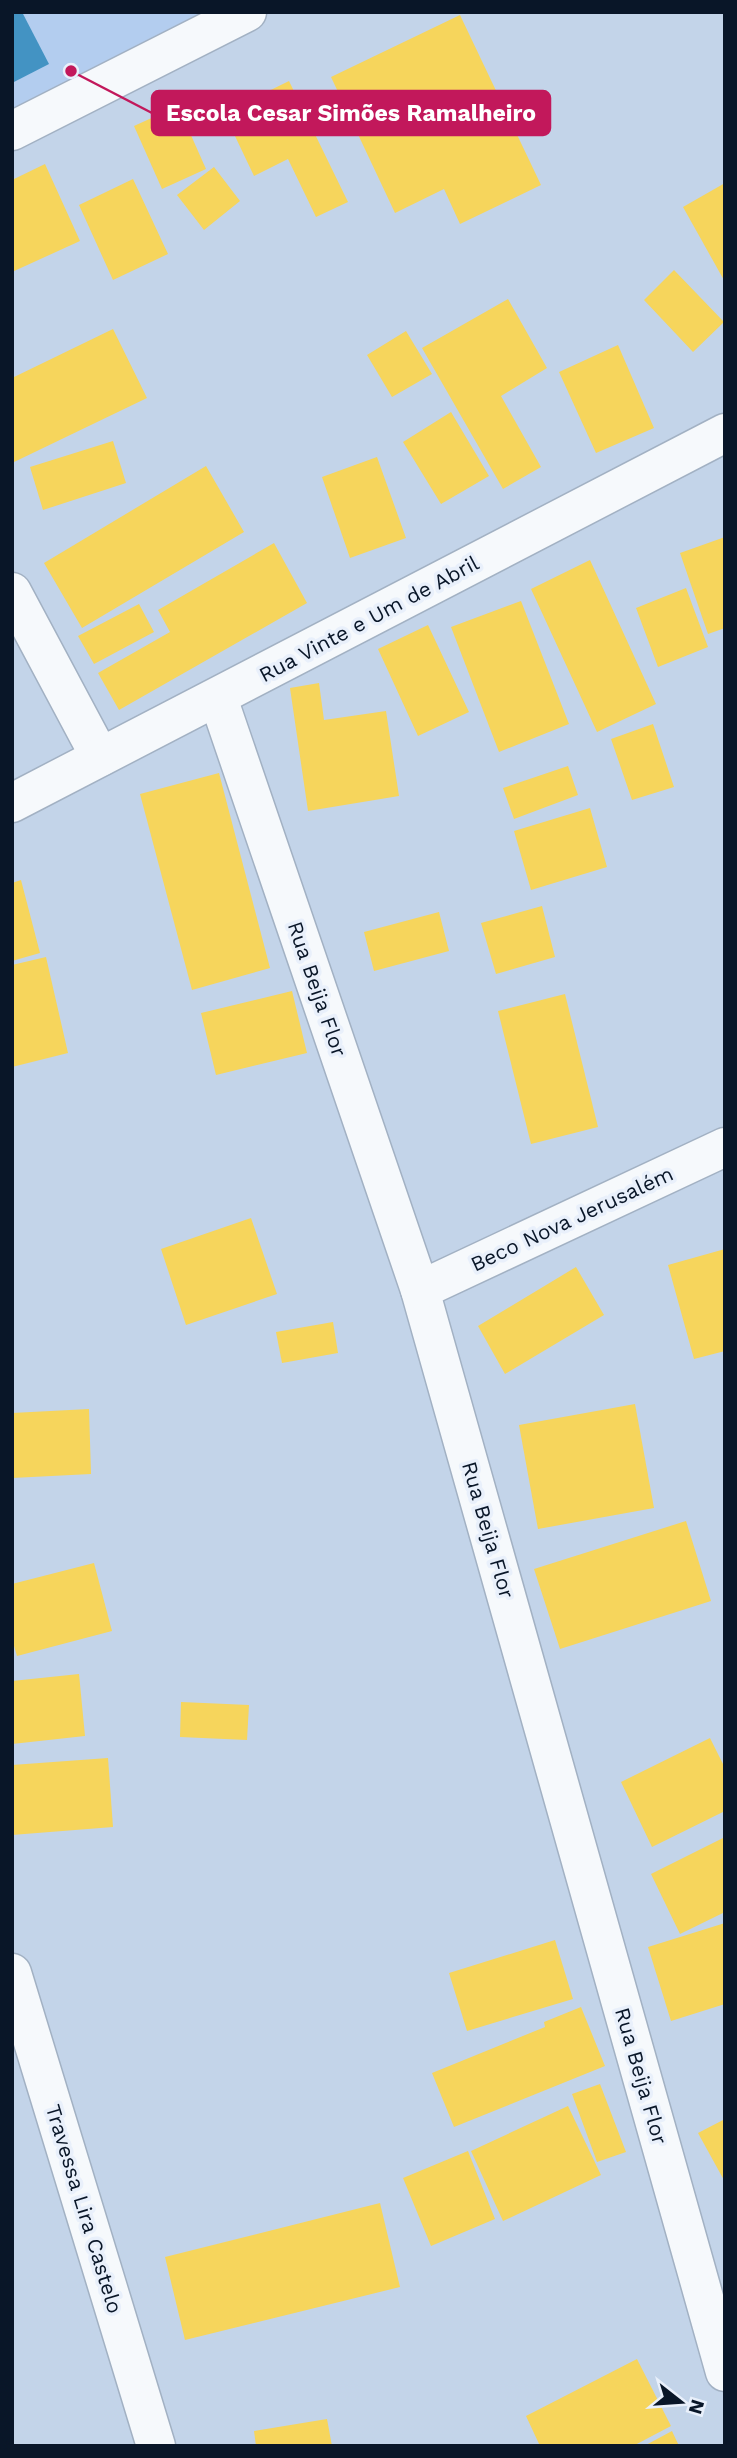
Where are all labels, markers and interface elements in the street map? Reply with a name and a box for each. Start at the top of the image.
callout: Escola Cesar Simões Ramalheiro [152,91,550,135]
text: Escola Cesar Simões Ramalheiro [166,100,536,127]
street label: Rua Vinte e Um de Abril [255,550,483,687]
street label: Rua Beija Flor [283,918,352,1060]
street label: Beco Nova Jerusalém [466,1161,677,1277]
street label: Rua Beija Flor [457,1459,520,1602]
street label: Rua Beija Flor [610,2005,673,2148]
street label: Travessa Lira Castelo [41,2101,128,2316]
north arrow [646,2367,716,2437]
text: N [684,2397,710,2417]

